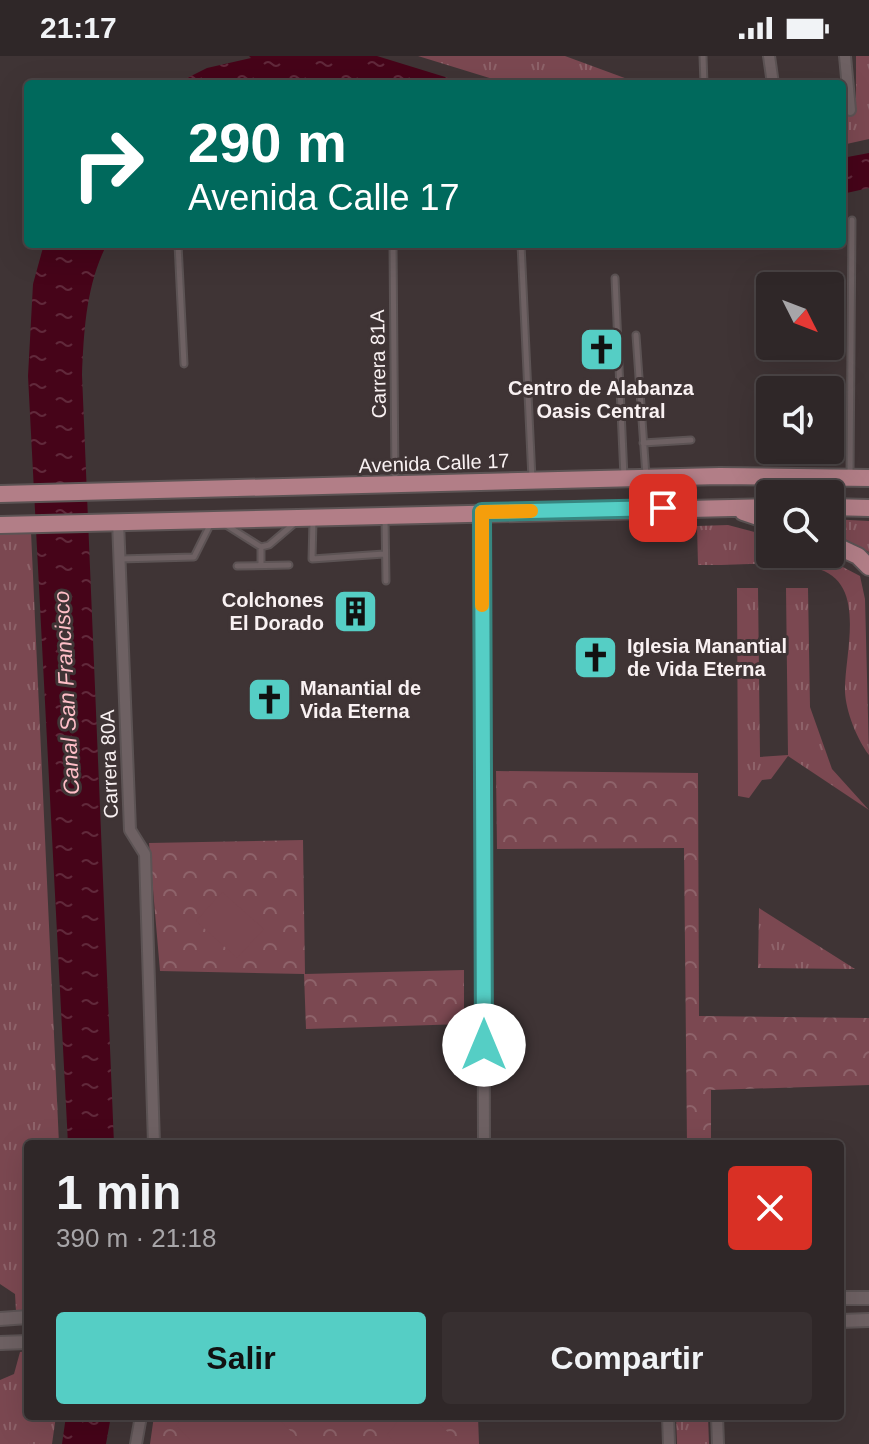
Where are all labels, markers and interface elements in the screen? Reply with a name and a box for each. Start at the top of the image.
text: 21:17 [40,11,117,44]
text: 290 m [188,111,347,174]
icon: right [56,112,160,216]
text: Avenida Calle 17 [188,177,460,218]
north arrow [756,272,844,360]
map controls [756,272,844,568]
street label: Carrera 81A [366,309,390,419]
church icon: Centro de Alabanza Oasis Central [577,325,625,373]
button: sound [756,376,844,464]
place label: Centro de Alabanza Oasis Central [508,377,695,422]
street label: Avenida Calle 17 [358,449,510,477]
pin [629,474,697,542]
button: search [756,480,844,568]
icon: arrive [641,486,685,530]
building icon: Colchones El Dorado [331,587,379,635]
place label: Colchones El Dorado [222,589,324,634]
water label: Canal San Francisco [49,590,84,796]
church icon: Iglesia Manantial de Vida Eterna [572,634,620,682]
place label: Iglesia Manantial de Vida Eterna [627,635,787,680]
church icon: Manantial de Vida Eterna [245,676,293,724]
place label: Manantial de Vida Eterna [300,677,421,722]
street label: Carrera 80A [96,709,122,819]
position arrow [442,1003,526,1087]
text: 1 min [56,1166,181,1219]
button: close [728,1166,812,1250]
text: 390 m · 21:18 [56,1223,216,1253]
button: Salir [56,1312,426,1404]
button: Compartir [442,1312,812,1404]

